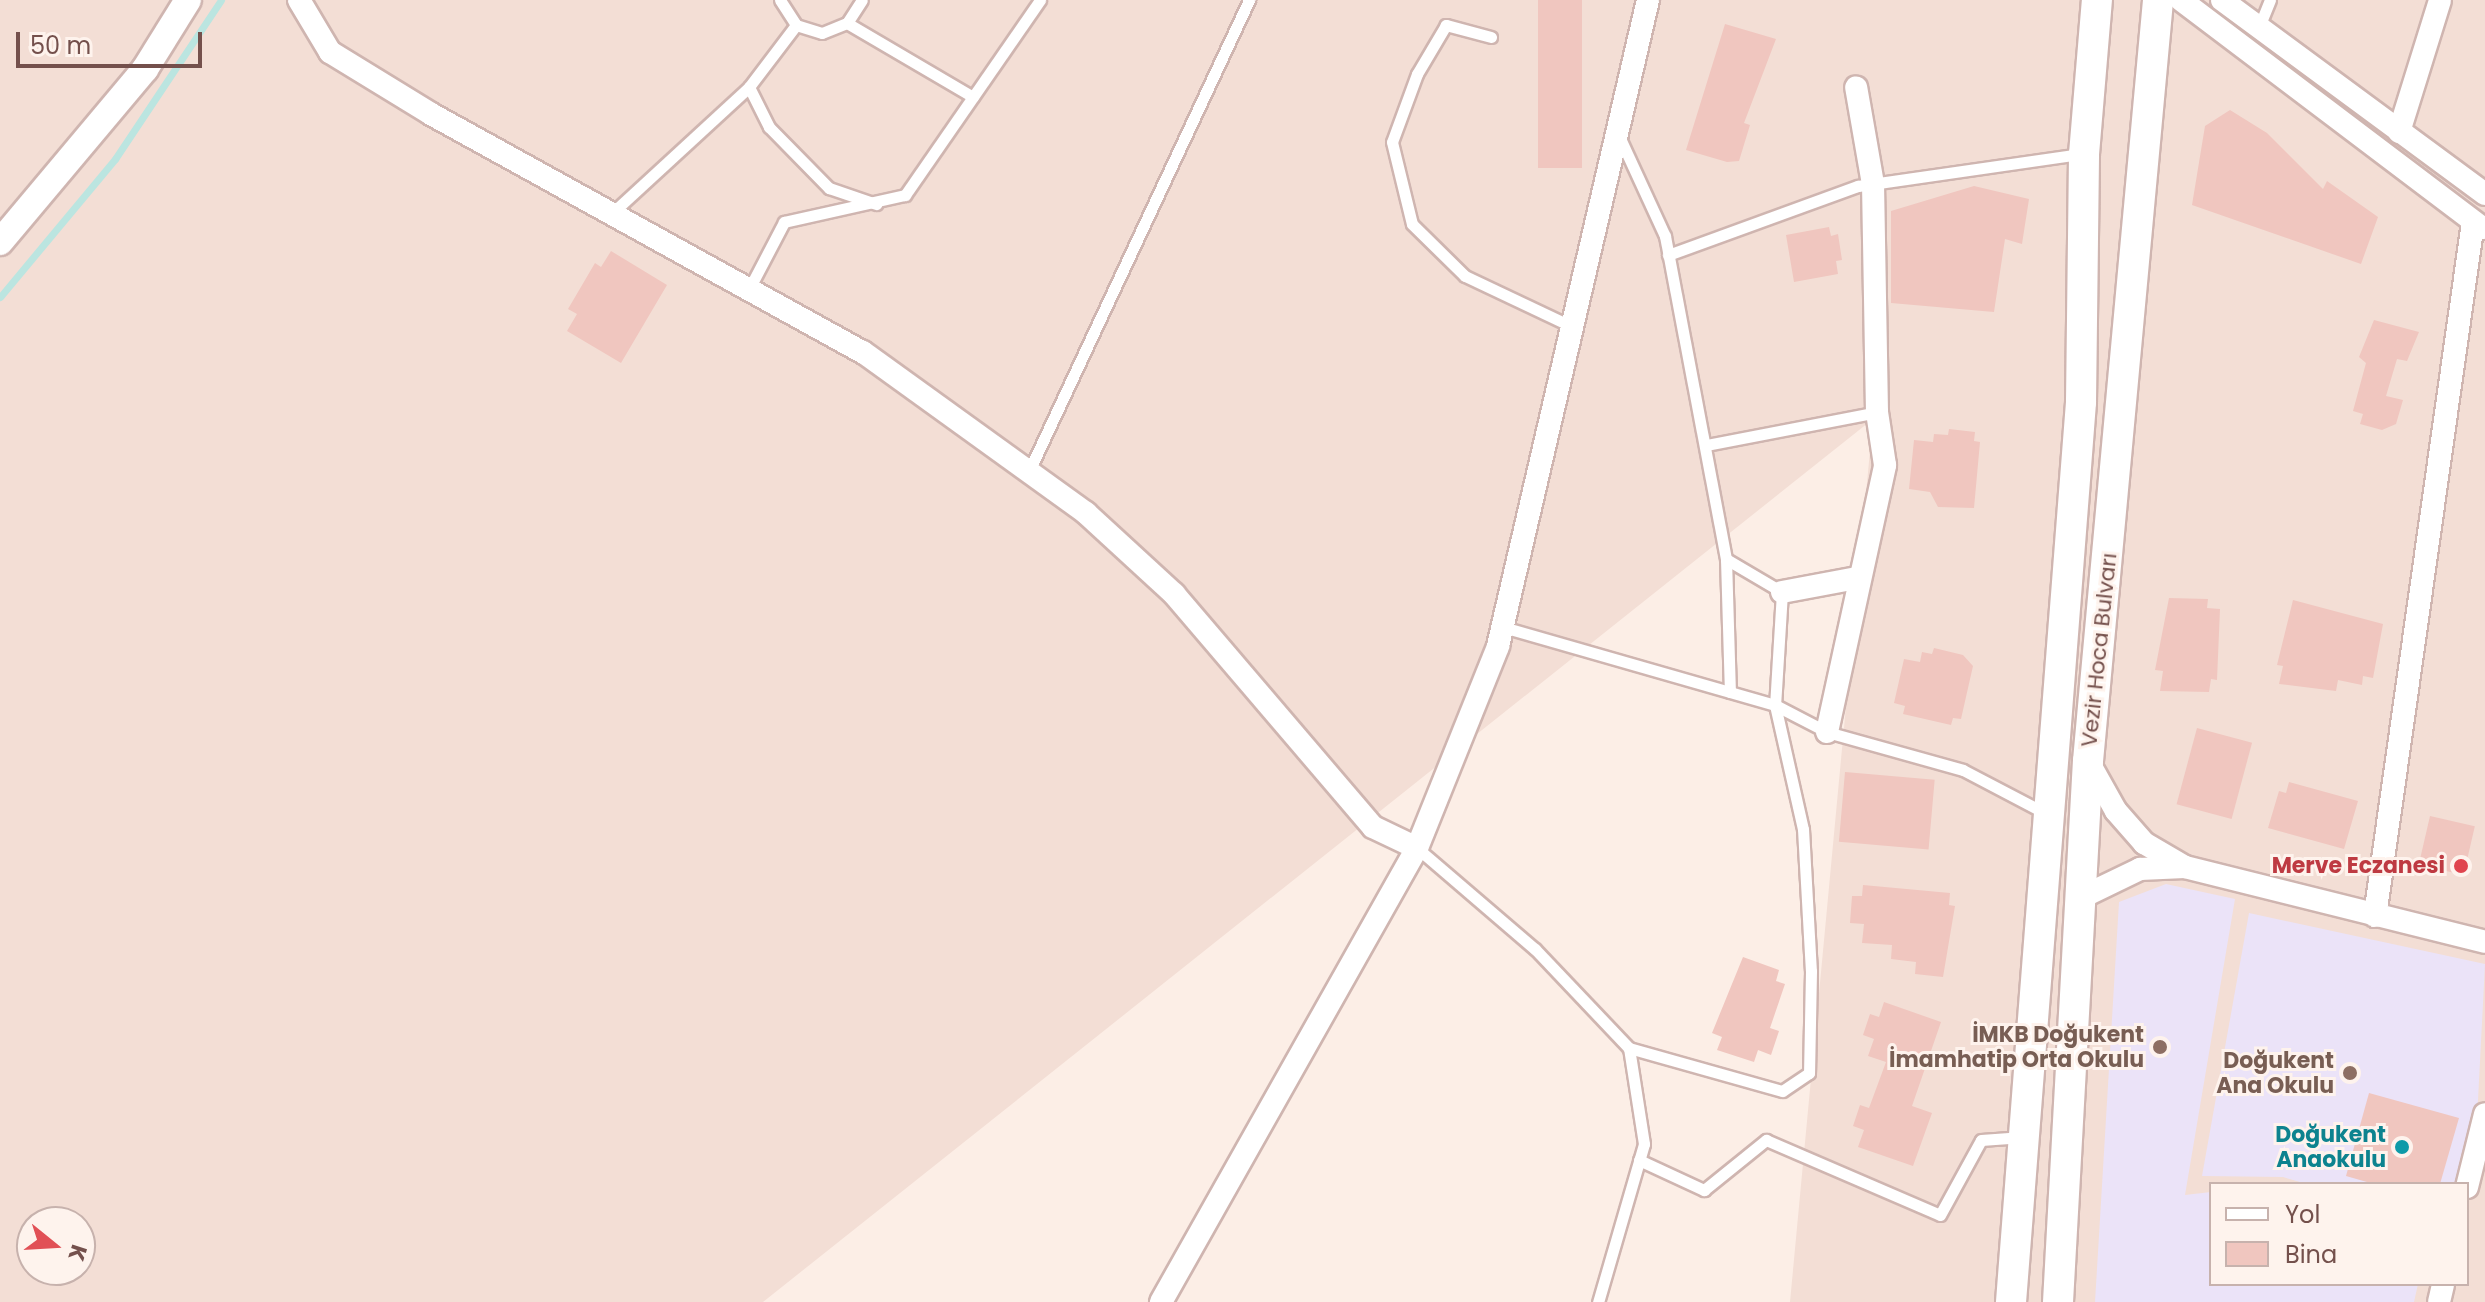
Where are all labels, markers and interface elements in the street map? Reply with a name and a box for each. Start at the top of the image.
scale bar [20,16,206,66]
text: 50 m [30,29,91,62]
street label: Vezir Hoca Bulvarı [2076,552,2122,748]
place label: Merve Eczanesi [2272,853,2445,879]
marker: Merve Eczanesi [2452,857,2470,875]
place label: İMKB Doğukent İmamhatip Orta Okulu [1889,1021,2144,1072]
marker: İMKB Doğukent İmamhatip Orta Okulu [2151,1038,2169,1056]
place label: Doğukent Ana Okulu [2216,1047,2334,1098]
marker: Doğukent Ana Okulu [2341,1064,2359,1082]
place label: Doğukent Anaokulu [2275,1121,2386,1172]
marker: Doğukent Anaokulu [2393,1138,2411,1156]
legend [2209,1182,2469,1286]
text: Yol [2285,1198,2320,1231]
north arrow [16,1206,96,1286]
text: Bina [2285,1238,2337,1271]
text: K [60,1241,95,1265]

